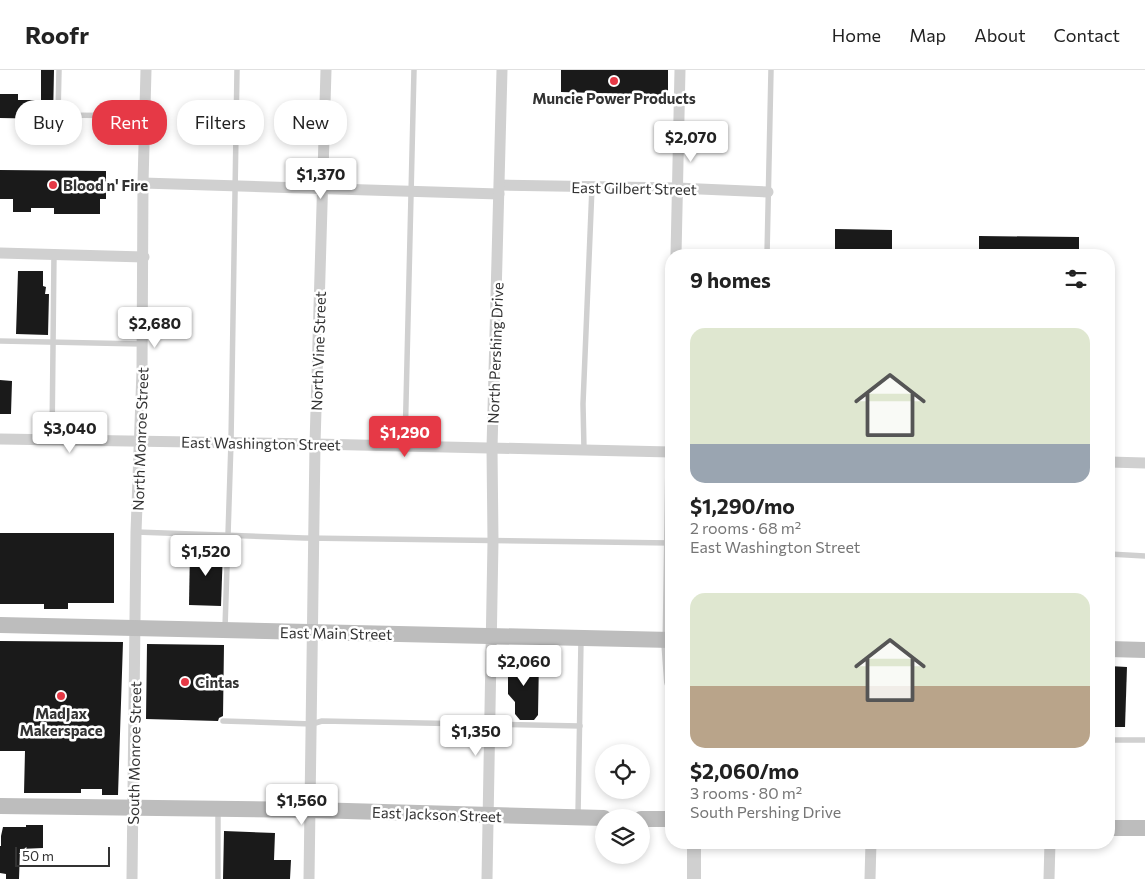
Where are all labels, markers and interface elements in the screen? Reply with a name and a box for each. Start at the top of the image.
text: Roofr [25,20,89,49]
text: Home [832,24,881,46]
text: Map [909,24,946,46]
text: About [974,24,1026,46]
text: Contact [1054,24,1120,46]
marker: Muncie Power Products [608,75,620,87]
place label: Muncie Power Products [532,89,696,107]
chip: Buy [15,100,82,145]
chip: Rent [92,100,167,145]
chip: Filters [177,100,264,145]
chip: New [274,100,347,145]
pin: $2,070 [650,121,732,163]
text: $2,070 [665,127,717,146]
pin: $1,370 [280,158,362,200]
text: $1,370 [297,164,345,183]
place label: Blood n' Fire [63,176,148,194]
street label: East Gilbert Street [571,178,697,198]
marker: Blood n' Fire [47,179,59,191]
icon: filters [1062,265,1090,293]
text: 9 homes [690,267,771,292]
street label: North Pershing Drive [484,282,506,424]
street label: North Vine Street [307,291,329,411]
pin: $2,680 [114,306,196,349]
text: $2,680 [129,313,181,332]
icon: home [845,360,935,450]
street label: North Monroe Street [128,367,152,511]
pin: $3,040 [29,412,111,454]
pin: $1,290 [364,416,446,458]
text: $3,040 [43,418,97,437]
text: $1,290 [380,422,430,441]
street label: East Washington Street [181,433,341,453]
text: $1,290/mo [690,493,795,518]
text: 2 rooms · 68 m² [690,518,801,537]
pin: $1,520 [165,534,247,577]
text: East Washington Street [690,537,860,556]
text: $1,520 [181,541,231,560]
street label: East Main Street [280,623,392,643]
icon: home [845,625,935,715]
pin: $2,060 [483,644,565,687]
text: $2,060 [497,651,551,670]
place label: Cintas [195,673,239,691]
marker: Cintas [179,676,191,688]
street label: South Monroe Street [124,681,144,825]
marker: MadJax Makerspace [55,690,67,702]
place label: MadJax Makerspace [19,704,103,739]
pin: $1,350 [435,714,517,757]
text: $1,350 [451,721,501,740]
map controls [595,744,650,864]
button: locate [595,744,650,799]
text: $2,060/mo [690,758,799,783]
text: 3 rooms · 80 m² [690,783,802,802]
pin: $1,560 [261,784,343,826]
text: $1,560 [277,790,327,809]
text: South Pershing Drive [690,802,841,821]
street label: East Jackson Street [372,803,502,825]
button: layers [595,809,650,864]
scale bar [15,844,110,867]
text: 50 m [22,847,54,864]

